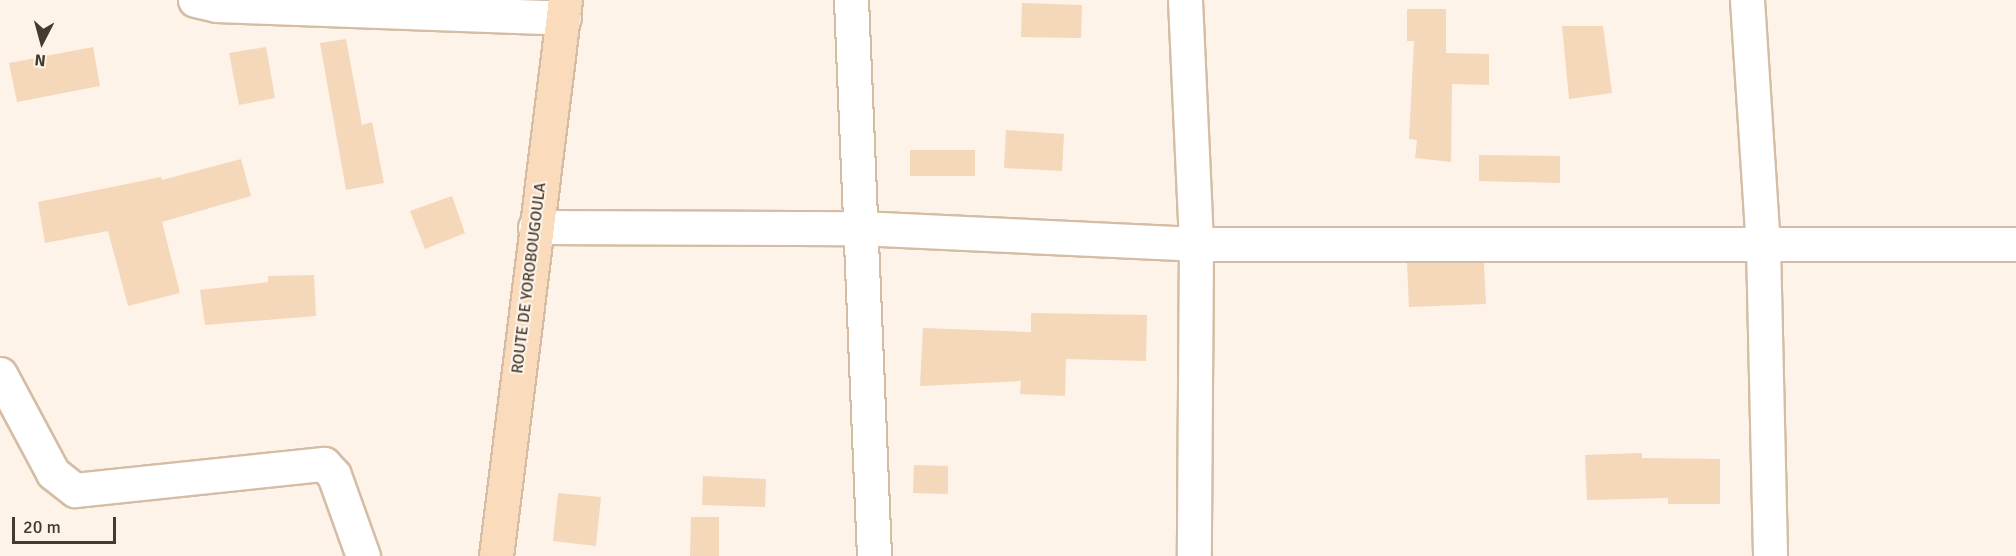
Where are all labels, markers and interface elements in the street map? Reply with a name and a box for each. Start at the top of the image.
north arrow [12,12,72,72]
text: N [34,49,47,70]
street label: ROUTE DE YOROBOUGOULA [508,181,550,375]
scale bar [15,505,118,543]
text: 20 m [23,516,61,538]

